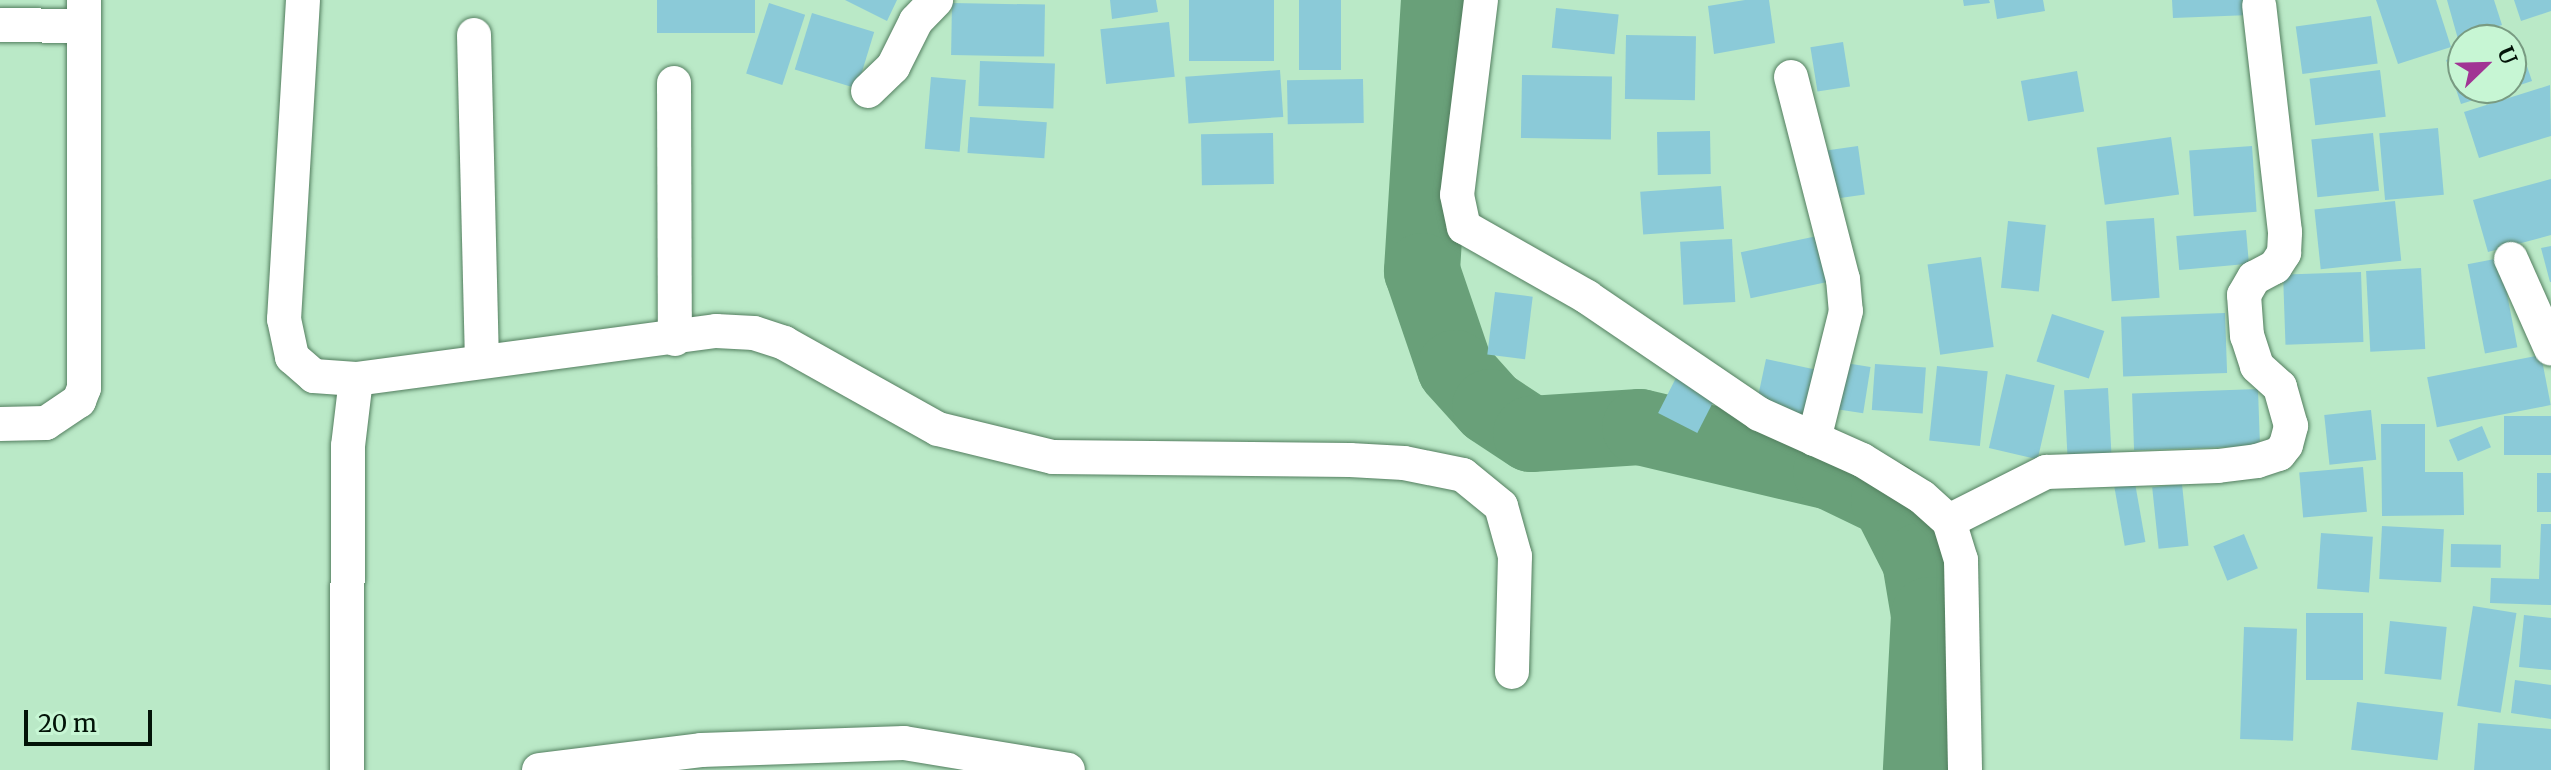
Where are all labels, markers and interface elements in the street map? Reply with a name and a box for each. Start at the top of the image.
north arrow [2447,24,2527,104]
text: U [2491,42,2523,68]
scale bar [28,694,156,744]
text: 20 m [38,708,97,739]

